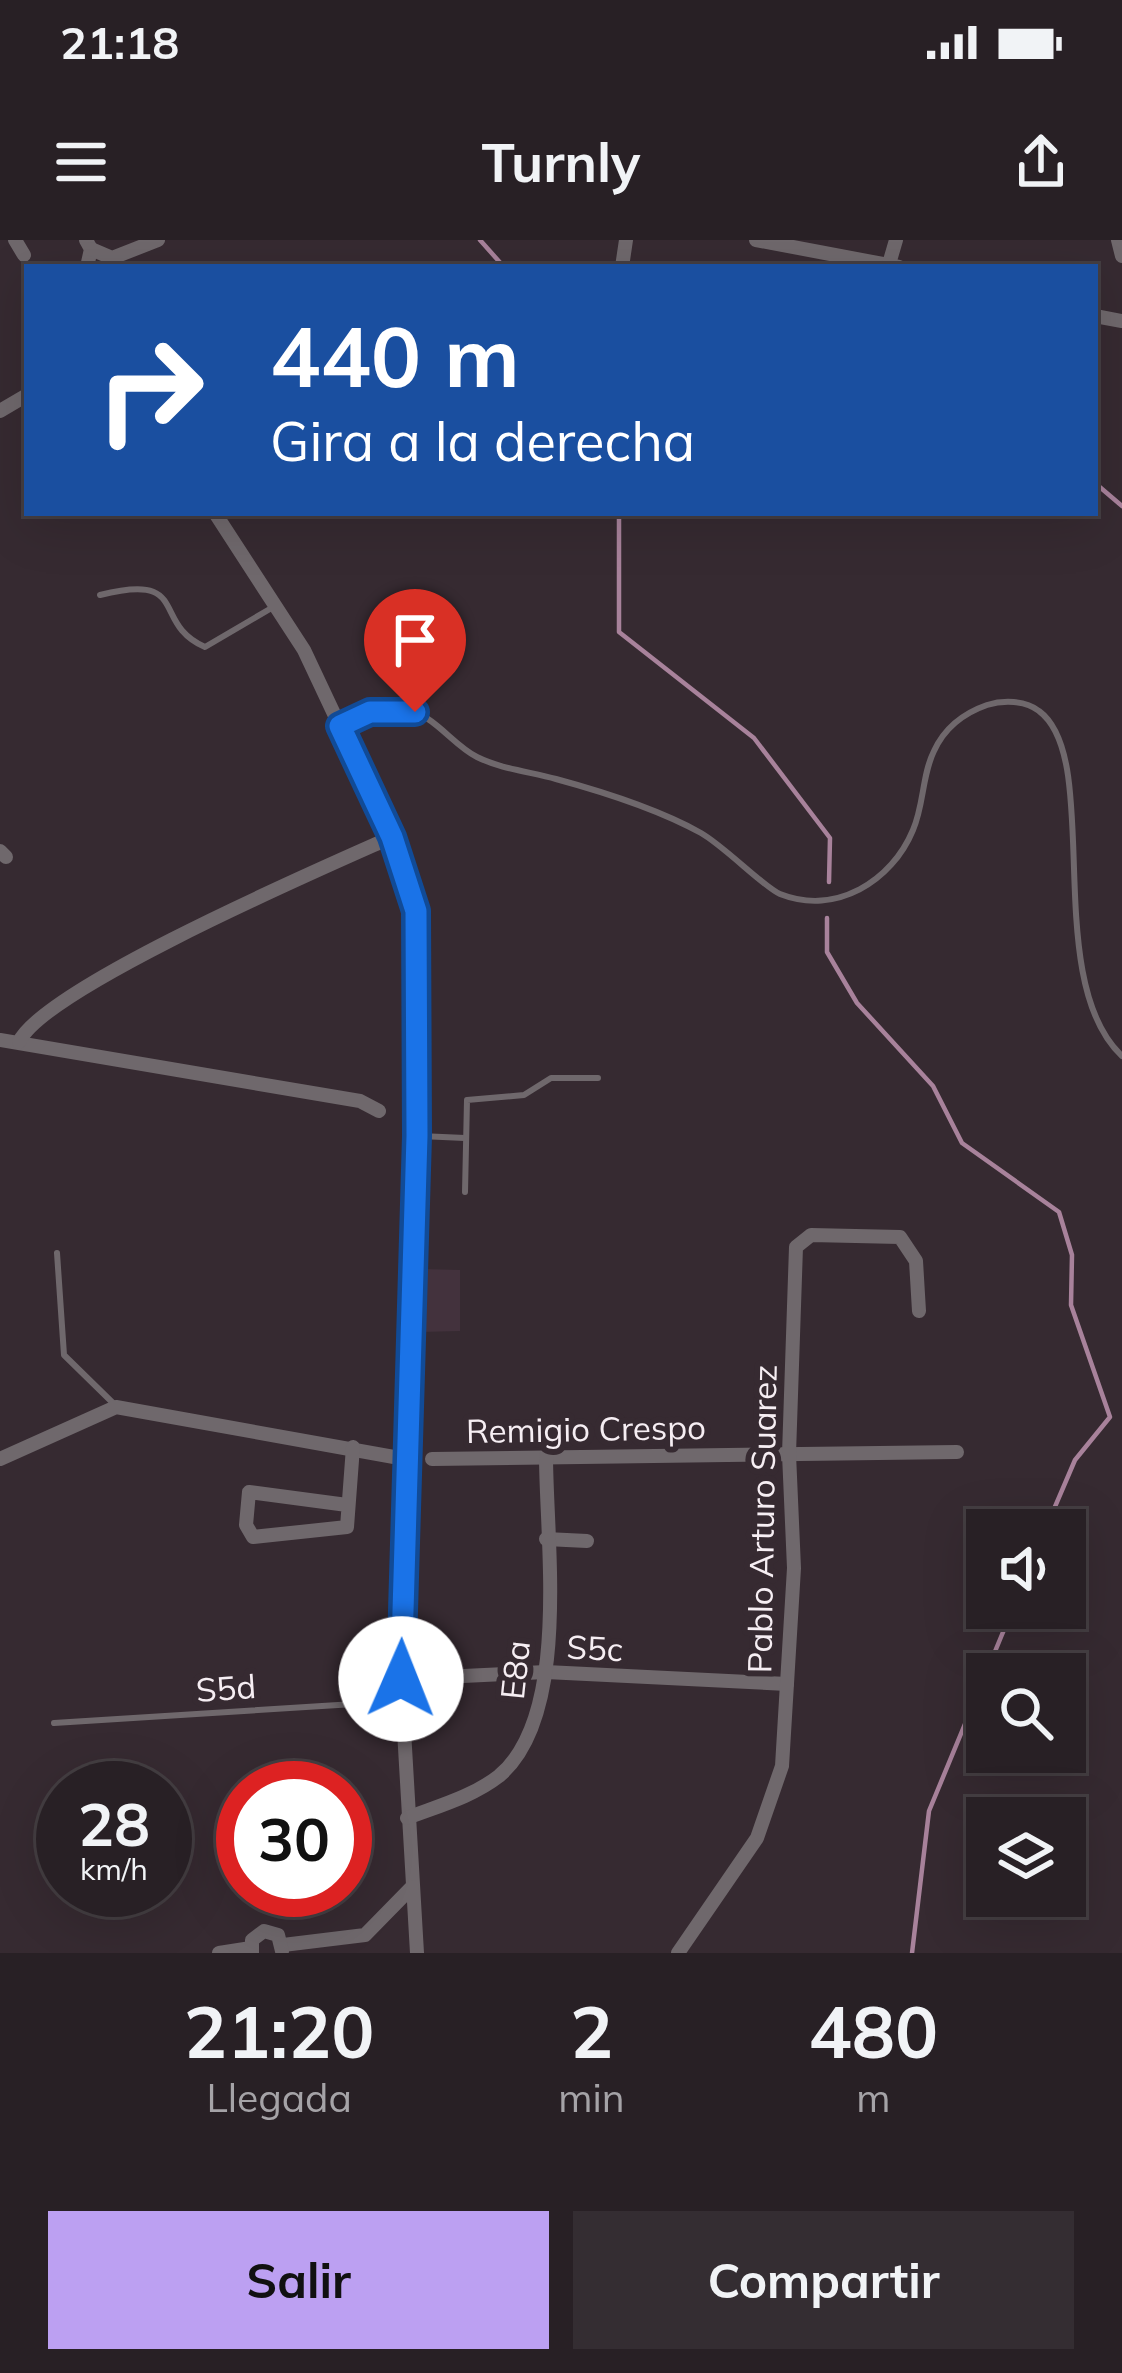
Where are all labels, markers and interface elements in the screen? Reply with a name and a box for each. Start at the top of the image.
text: 21:18 [60,14,179,70]
text: Turnly [482,128,640,196]
icon: menu [48,129,114,195]
icon: share [1008,129,1074,195]
text: 440 m [270,303,520,408]
icon: right [72,312,228,468]
text: Gira a la derecha [270,407,695,475]
pin [364,589,466,712]
icon: arrive [382,607,448,673]
street label: Pablo Arturo Suarez [738,1364,785,1674]
street label: Remigio Crespo [466,1406,706,1451]
map controls [966,1509,1086,1917]
button: sound [966,1509,1086,1629]
position arrow [338,1616,464,1742]
street label: S5c [566,1626,624,1669]
street label: E8a [491,1638,538,1701]
button: search [966,1653,1086,1773]
street label: S5d [195,1665,257,1710]
speed limit sign: 30 [216,1761,372,1917]
text: 28 [78,1786,150,1861]
button: layers [966,1797,1086,1917]
text: km/h [80,1850,148,1888]
text: 21:20 [184,1986,374,2076]
text: 2 [570,1986,613,2076]
text: 480 [809,1986,938,2076]
text: Llegada [206,2073,352,2122]
text: min [558,2073,625,2122]
text: m [856,2073,890,2122]
button: Salir [48,2211,549,2349]
button: Compartir [573,2211,1074,2349]

